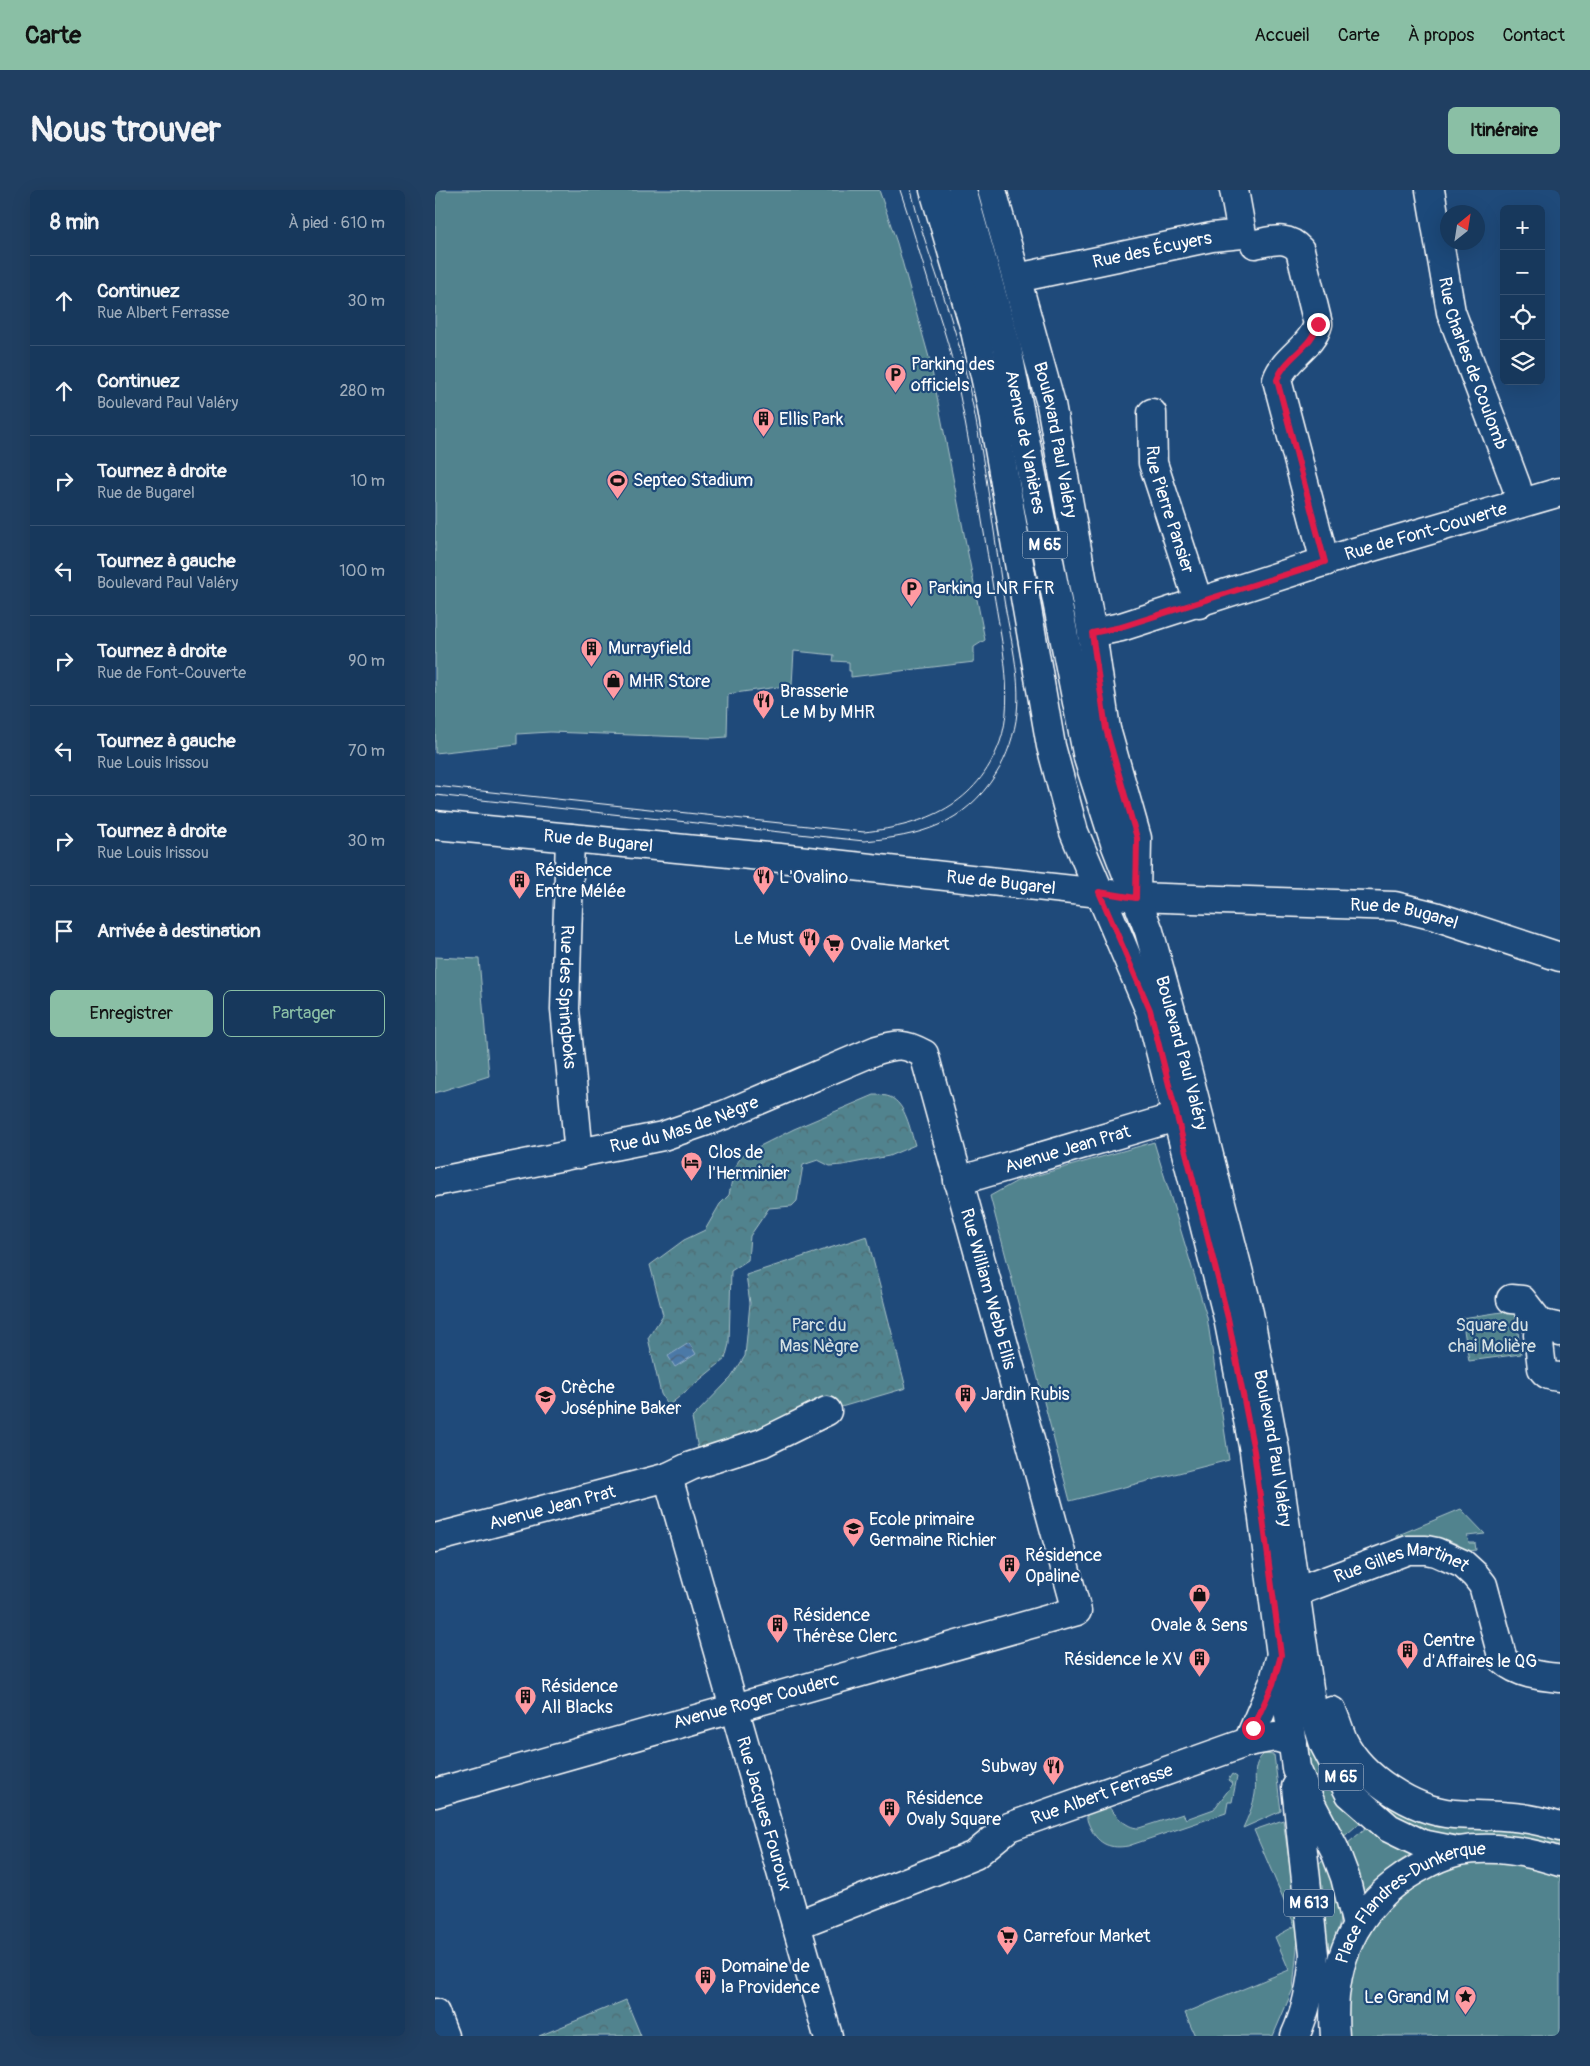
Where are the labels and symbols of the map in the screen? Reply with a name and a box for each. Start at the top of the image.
north arrow [1440,205,1485,250]
street label: Rue des Écuyers [1090,226,1214,273]
street label: Rue Charles de Coulomb [1434,275,1513,453]
route end [1307,313,1330,336]
place label: Parking des officiels [911,353,995,397]
street label: Boulevard Paul Valéry [1028,359,1083,520]
parking icon: Parking des officiels [883,362,907,393]
street label: Avenue de Vanières [1000,368,1051,516]
building icon: Ellis Park [751,407,775,438]
place label: Ellis Park [779,408,844,431]
street label: Rue Pierre Pansier [1141,445,1200,577]
sports icon: Septeo Stadium [605,468,629,499]
place label: Septeo Stadium [633,469,753,492]
street label: Rue de Font-Couverte [1342,497,1510,566]
road number: M 65 [1023,532,1067,558]
parking icon: Parking LNR FFR [900,576,924,607]
place label: Parking LNR FFR [928,577,1054,600]
building icon: Murrayfield [580,636,604,667]
place label: Murrayfield [608,637,691,660]
shop icon: MHR Store [601,669,625,700]
place label: MHR Store [629,670,710,693]
place label: Brasserie Le M by MHR [780,680,875,724]
restaurant icon: Brasserie Le M by MHR [752,689,776,720]
street label: Rue de Bugarel [542,824,654,857]
place label: Résidence Entre Mélée [535,859,626,903]
restaurant icon: L'Ovalino [751,865,775,896]
street label: Rue de Bugarel [945,865,1057,900]
place label: L'Ovalino [779,866,848,889]
building icon: Résidence Entre Mélée [507,868,531,899]
street label: Rue de Bugarel [1350,893,1461,934]
street label: Rue des Springboks [553,925,582,1070]
restaurant icon: Le Must [798,926,822,957]
place label: Le Must [734,927,795,950]
supermarket icon: Ovalie Market [822,932,846,963]
place label: Ovalie Market [850,933,950,956]
street label: Boulevard Paul Valéry [1150,973,1214,1133]
street label: Rue du Mas de Nègre [608,1090,762,1158]
street label: Avenue Jean Prat [1002,1119,1134,1178]
place label: Clos de l'Herminier [708,1141,790,1185]
hotel icon: Clos de l'Herminier [680,1150,704,1181]
street label: Rue William Webb Ellis [955,1206,1022,1372]
park label: Parc du Mas Nègre [779,1314,859,1358]
park label: Square du chai Molière [1448,1314,1536,1358]
street label: Boulevard Paul Valéry [1248,1368,1297,1529]
place label: Crèche Joséphine Baker [561,1376,682,1420]
building icon: Jardin Rubis [953,1382,977,1413]
place label: Jardin Rubis [981,1383,1070,1406]
school or university icon: Crèche Joséphine Baker [533,1385,557,1416]
street label: Avenue Jean Prat [486,1480,618,1535]
place label: Ecole primaire Germaine Richier [869,1508,997,1552]
school or university icon: Ecole primaire Germaine Richier [841,1517,865,1548]
street label: Rue Gilles Martinet [1331,1539,1475,1588]
place label: Résidence Opaline [1025,1544,1102,1588]
building icon: Résidence Opaline [997,1553,1021,1584]
shop icon: Ovale & Sens [1187,1583,1211,1614]
place label: Résidence Thérèse Clerc [793,1604,898,1648]
building icon: Résidence Thérèse Clerc [765,1613,789,1644]
place label: Ovale & Sens [1150,1614,1248,1637]
place label: Centre d'Affaires le QG [1423,1629,1537,1673]
building icon: Centre d'Affaires le QG [1395,1638,1419,1669]
building icon: Résidence le XV [1187,1647,1211,1678]
place label: Résidence le XV [1064,1648,1183,1671]
street label: Avenue Roger Couderc [671,1668,841,1734]
place label: Résidence All Blacks [541,1675,618,1719]
building icon: Résidence All Blacks [513,1684,537,1715]
route start [1242,1717,1265,1740]
street label: Rue Jacques Fouroux [731,1734,797,1893]
restaurant icon: Subway [1041,1754,1065,1785]
place label: Subway [980,1755,1037,1778]
street label: Rue Albert Ferrasse [1028,1758,1176,1830]
road number: M 65 [1319,1764,1363,1790]
place label: Résidence Ovaly Square [906,1787,1001,1831]
building icon: Résidence Ovaly Square [878,1796,902,1827]
street label: Place Flandres-Dunkerque [1330,1837,1486,1966]
road number: M 613 [1284,1890,1334,1916]
supermarket icon: Carrefour Market [995,1924,1019,1955]
place label: Carrefour Market [1023,1925,1151,1948]
place label: Domaine de la Providence [721,1955,820,1999]
building icon: Domaine de la Providence [693,1964,717,1995]
place icon: Le Grand M [1453,1985,1477,2016]
place label: Le Grand M [1364,1986,1449,2009]

